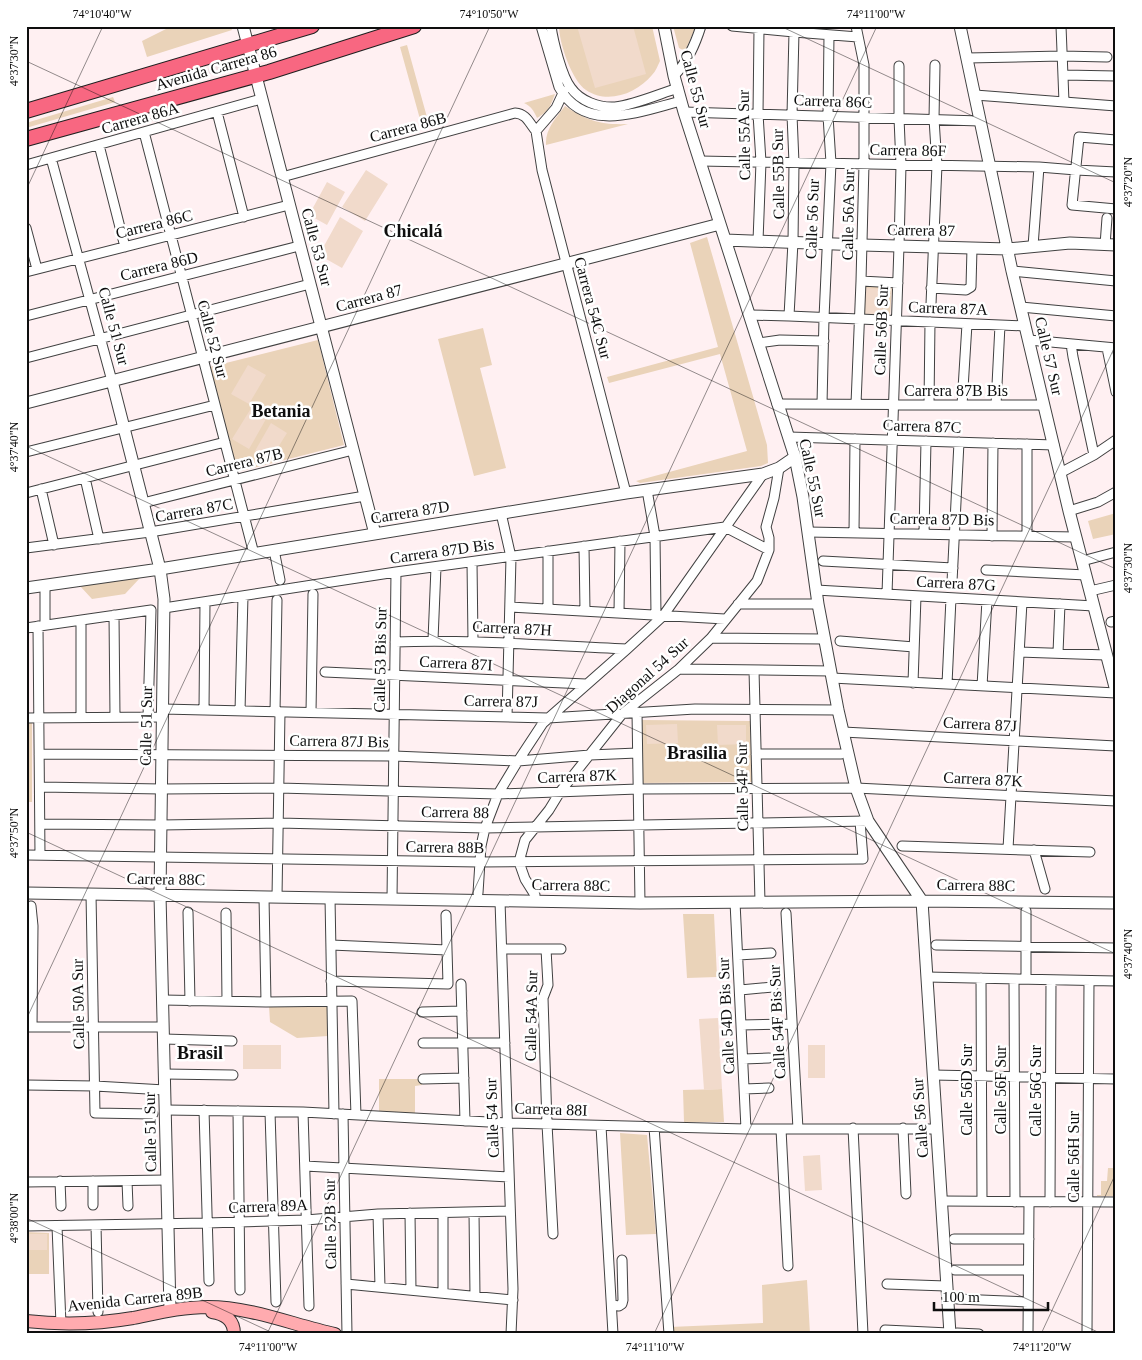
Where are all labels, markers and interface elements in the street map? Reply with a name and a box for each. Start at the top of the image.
text: 74°10'40"W [72,7,132,21]
text: 74°10'50"W [459,7,519,21]
text: 74°11'00"W [847,7,906,21]
text: 4°37'30"N [7,35,21,86]
street label: Avenida Carrera 86 [154,43,278,93]
street label: Calle 55 Sur [677,48,715,130]
street label: Calle 55A Sur [735,89,753,180]
street label: Carrera 86C [793,91,873,111]
street label: Carrera 86A [99,99,181,137]
street label: Carrera 86B [368,109,448,145]
street label: Calle 55B Sur [769,128,787,219]
street label: Carrera 86F [869,141,947,159]
text: 4°37'20"N [1121,156,1135,207]
street label: Calle 56A Sur [839,169,857,260]
street label: Calle 56 Sur [802,178,822,259]
street label: Carrera 86C [114,206,194,242]
street label: Calle 53 Sur [298,206,336,288]
district label: Chicalá [383,221,443,241]
street label: Carrera 87 [887,221,955,239]
street label: Carrera 86D [118,248,200,284]
street label: Carrera 54C Sur [571,255,615,361]
street label: Carrera 87 [334,281,404,315]
street label: Calle 56B Sur [871,284,891,376]
street label: Calle 51 Sur [95,285,133,367]
street label: Calle 52 Sur [194,298,232,380]
street label: Carrera 87A [908,298,988,318]
street label: Calle 57 Sur [1032,315,1066,398]
street label: Carrera 87B Bis [904,382,1008,399]
district label: Betania [251,401,311,421]
street label: Carrera 87C [882,416,962,436]
text: 4°37'40"N [7,421,21,472]
street label: Calle 55 Sur [796,437,830,520]
street label: Carrera 87B [204,444,284,480]
street label: Carrera 87C [154,495,234,525]
street label: Carrera 87D [369,497,451,527]
street label: Carrera 87D Bis [889,510,995,528]
street label: Carrera 87D Bis [389,535,495,567]
text: 4°37'30"N [1121,542,1135,593]
street label: Carrera 87G [916,572,997,594]
street label: Calle 53 Bis Sur [371,607,389,713]
street label: Carrera 87H [472,617,553,639]
street label: Diagonal 54 Sur [602,633,693,717]
street label: Carrera 87I [419,653,493,673]
street label: Calle 51 Sur [137,685,155,766]
street label: Carrera 87J [464,692,538,710]
street label: Carrera 87J [943,714,1017,734]
street label: Carrera 87J Bis [289,732,389,750]
street label: Calle 54F Sur [733,742,751,832]
district label: Brasilia [667,743,727,763]
street label: Carrera 87K [537,766,617,786]
street label: Carrera 87K [943,768,1024,790]
street label: Carrera 88 [421,803,489,821]
text: 4°37'50"N [7,807,21,858]
street label: Carrera 88B [406,838,484,856]
street label: Carrera 88C [127,870,205,888]
street label: Carrera 88C [532,876,610,894]
street label: Carrera 88C [937,876,1015,894]
text: 4°37'40"N [1121,928,1135,979]
street label: Calle 54D Bis Sur [714,957,738,1075]
street label: Calle 50A Sur [69,958,87,1049]
street label: Calle 54F Bis Sur [765,964,788,1079]
street label: Calle 54A Sur [522,970,540,1061]
district label: Brasil [177,1043,223,1063]
street label: Calle 56D Sur [958,1044,975,1136]
street label: Calle 56F Sur [992,1045,1009,1134]
street label: Calle 56G Sur [1027,1045,1044,1137]
street label: Calle 54 Sur [482,1077,502,1158]
street label: Calle 56 Sur [909,1077,931,1158]
street label: Calle 51 Sur [141,1091,159,1172]
street label: Carrera 88I [514,1099,588,1119]
street label: Calle 56H Sur [1065,1111,1082,1203]
street label: Calle 52B Sur [321,1178,339,1269]
text: 4°38'00"N [7,1192,21,1243]
street label: Carrera 89A [228,1196,308,1216]
scale bar [934,1280,1048,1312]
street label: Avenida Carrera 89B [67,1283,203,1315]
text: 100 m [942,1289,980,1305]
text: 74°11'00"W [239,1340,298,1354]
text: 74°11'10"W [626,1340,685,1354]
text: 74°11'20"W [1013,1340,1072,1354]

